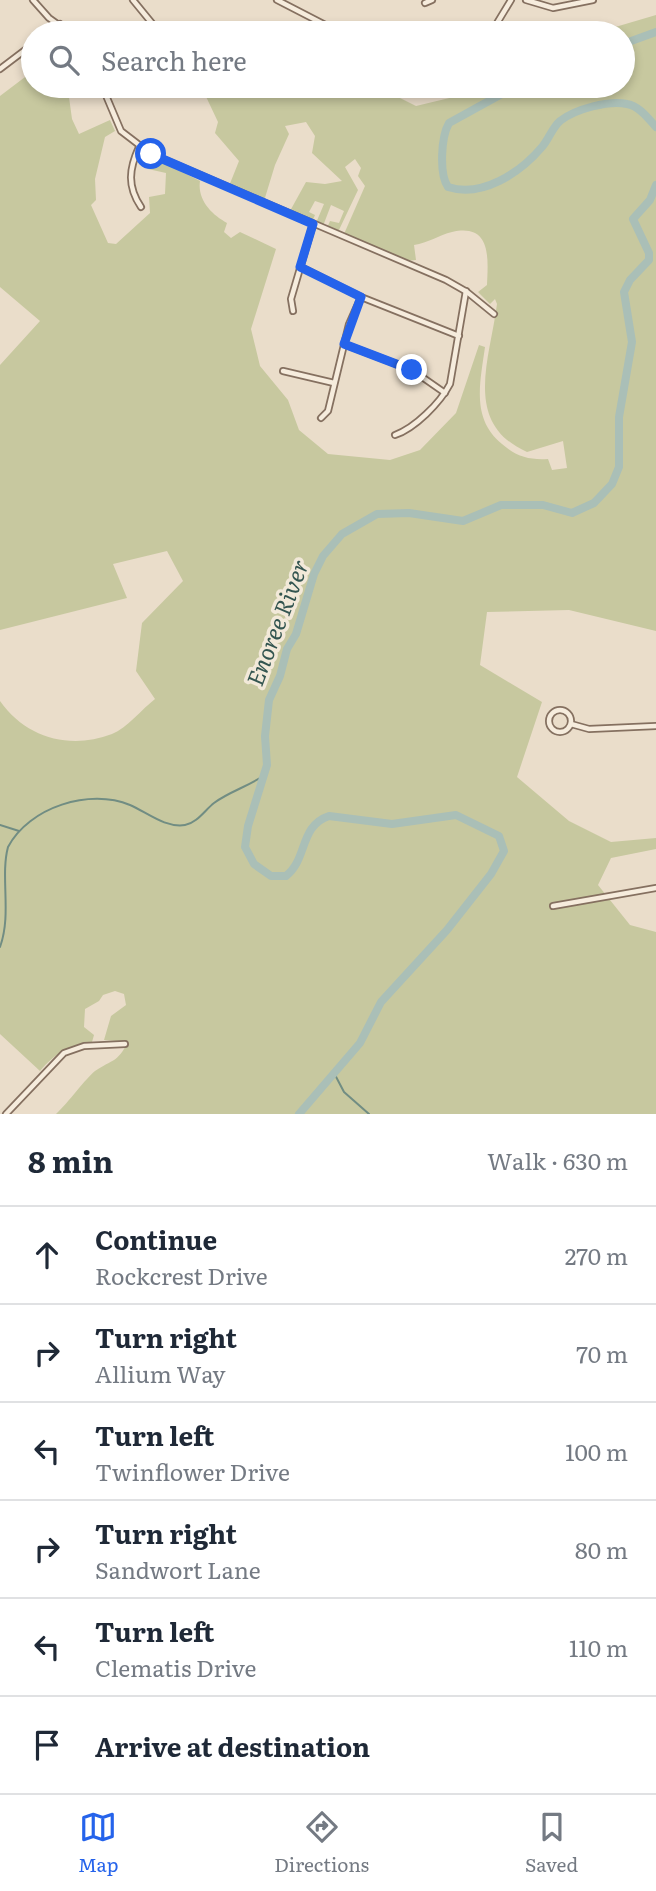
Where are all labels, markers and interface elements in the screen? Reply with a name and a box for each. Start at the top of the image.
search box [21,21,635,98]
text: Search here [101,40,247,79]
icon: search [45,41,83,79]
route start [135,138,166,169]
route end [396,354,427,385]
water label: Enoree River [236,554,316,690]
text: 8 min [28,1138,113,1182]
text: Walk · 630 m [487,1143,628,1177]
text: Continue [95,1219,217,1258]
icon: ahead [28,1236,66,1274]
text: 270 m [565,1238,628,1272]
text: Rockcrest Drive [95,1258,268,1292]
text: Turn right [95,1317,237,1356]
icon: right [28,1334,66,1372]
text: 70 m [576,1336,628,1370]
text: Allium Way [95,1356,226,1390]
text: Turn left [95,1415,214,1454]
icon: left [28,1432,66,1470]
text: 100 m [565,1434,628,1468]
text: Twinflower Drive [95,1454,290,1488]
text: Turn right [95,1513,237,1552]
icon: right [28,1530,66,1568]
text: 80 m [575,1532,628,1566]
text: Sandwort Lane [95,1552,261,1586]
text: Turn left [95,1611,214,1650]
icon: left [28,1628,66,1666]
text: 110 m [569,1630,628,1664]
text: Clematis Drive [95,1650,256,1684]
icon: arrive [28,1726,66,1764]
text: Arrive at destination [95,1726,370,1765]
tab: Map [78,1808,118,1878]
tab: Directions [274,1808,369,1878]
tab: Saved [525,1808,578,1878]

